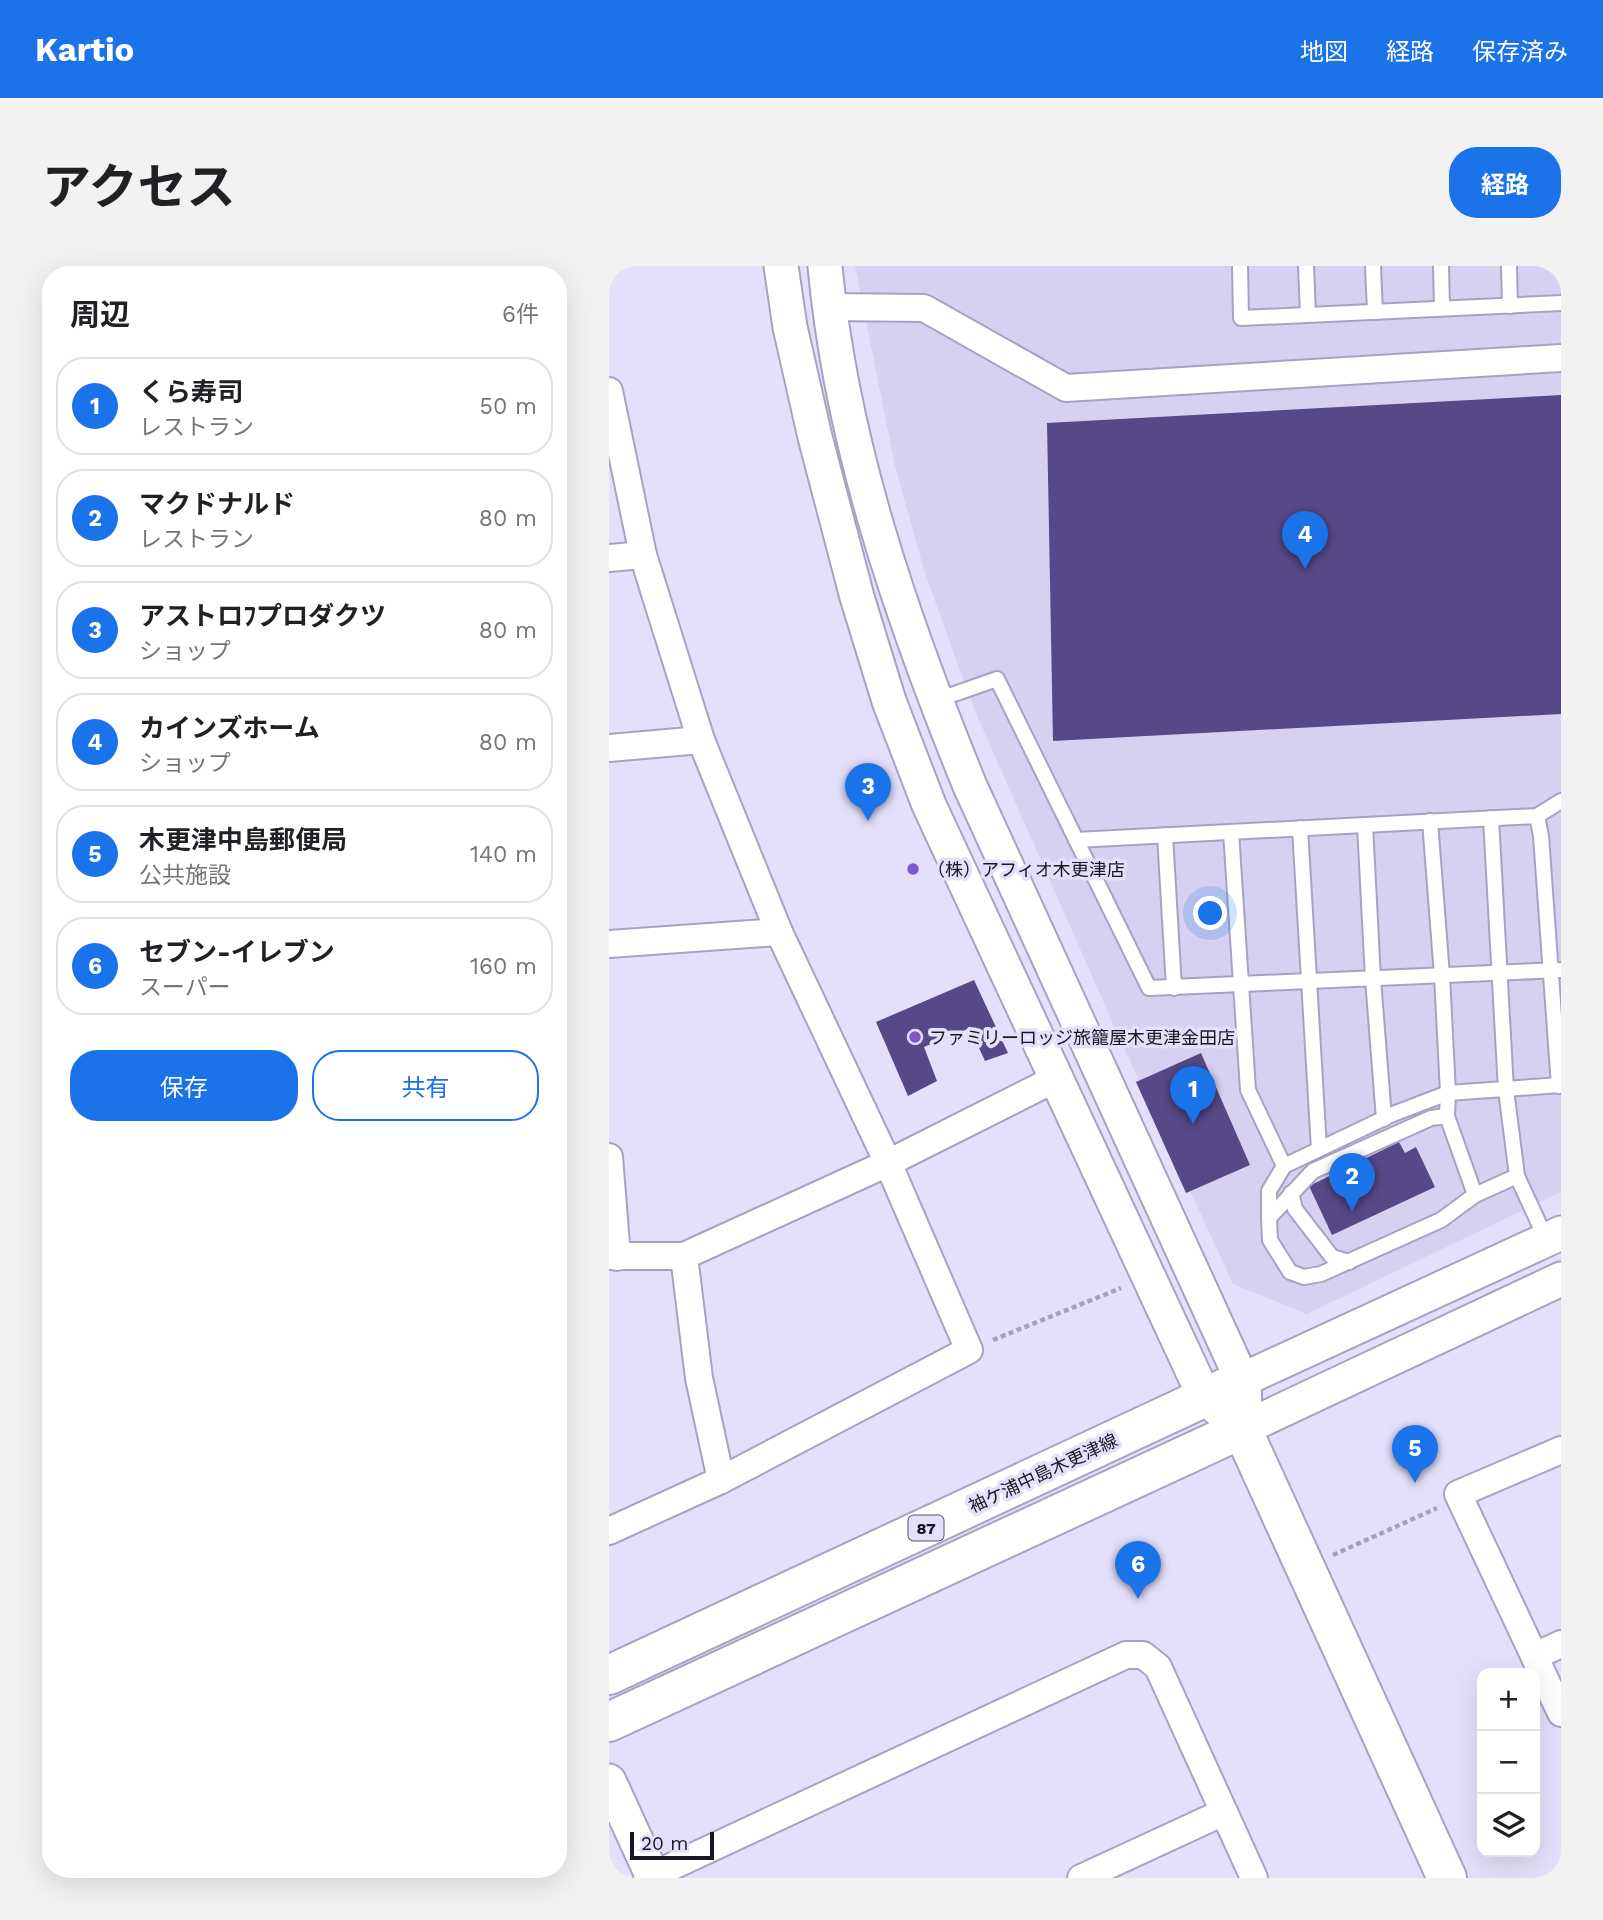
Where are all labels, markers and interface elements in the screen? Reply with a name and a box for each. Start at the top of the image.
text: Kartio [35,30,134,69]
text: 地図 [1300,38,1348,66]
text: 経路 [1386,38,1434,66]
text: 保存済み [1472,38,1568,66]
button: 経路 [1449,147,1561,218]
text: アクセス [42,158,236,216]
text: 周辺 [70,297,130,332]
text: 6件 [502,301,539,328]
text: くら寿司 [139,377,243,407]
text: 1 [90,393,100,420]
text: 50 m [480,393,537,420]
text: レストラン [139,414,254,441]
text: マクドナルド [139,489,295,519]
text: 2 [88,505,102,532]
text: 80 m [479,505,537,532]
pin: 4 [1282,511,1328,569]
text: レストラン [139,526,254,553]
text: アストロﾌプロダクツ [139,601,386,631]
text: 3 [88,617,102,644]
text: 80 m [479,617,537,644]
text: ショップ [139,638,231,665]
text: カインズホーム [139,713,320,743]
text: 4 [88,729,102,756]
text: 80 m [479,729,537,756]
text: ショップ [139,750,231,777]
pin: 3 [845,763,891,821]
text: 木更津中島郵便局 [139,825,347,855]
text: 5 [88,841,102,868]
text: 140 m [470,841,537,868]
place label: （株）アフィオ木更津店 [927,859,1125,880]
marker: （株）アフィオ木更津店 [905,861,921,877]
text: 公共施設 [139,862,231,889]
your location [1193,896,1227,930]
text: セブン-イレブン [139,937,335,967]
text: 6 [88,953,102,980]
text: 160 m [470,953,537,980]
text: スーパー [139,974,231,1001]
place label: ファミリーロッジ旅籠屋木更津金田店 [929,1027,1235,1048]
marker: ファミリーロッジ旅籠屋木更津金田店 [907,1029,923,1045]
button: 保存 [70,1050,298,1121]
button: 共有 [312,1050,539,1121]
pin: 1 [1170,1066,1216,1124]
pin: 2 [1329,1153,1375,1211]
pin: 5 [1392,1425,1438,1483]
street label: 袖ケ浦中島木更津線 [965,1429,1121,1517]
road number: 87 [909,1516,943,1540]
pin: 6 [1115,1541,1161,1599]
map controls [1477,1668,1540,1857]
button: + [1477,1668,1540,1731]
button: − [1477,1731,1540,1794]
button: layers [1477,1794,1540,1857]
scale bar [630,1829,714,1861]
text: 20 m [641,1832,688,1855]

